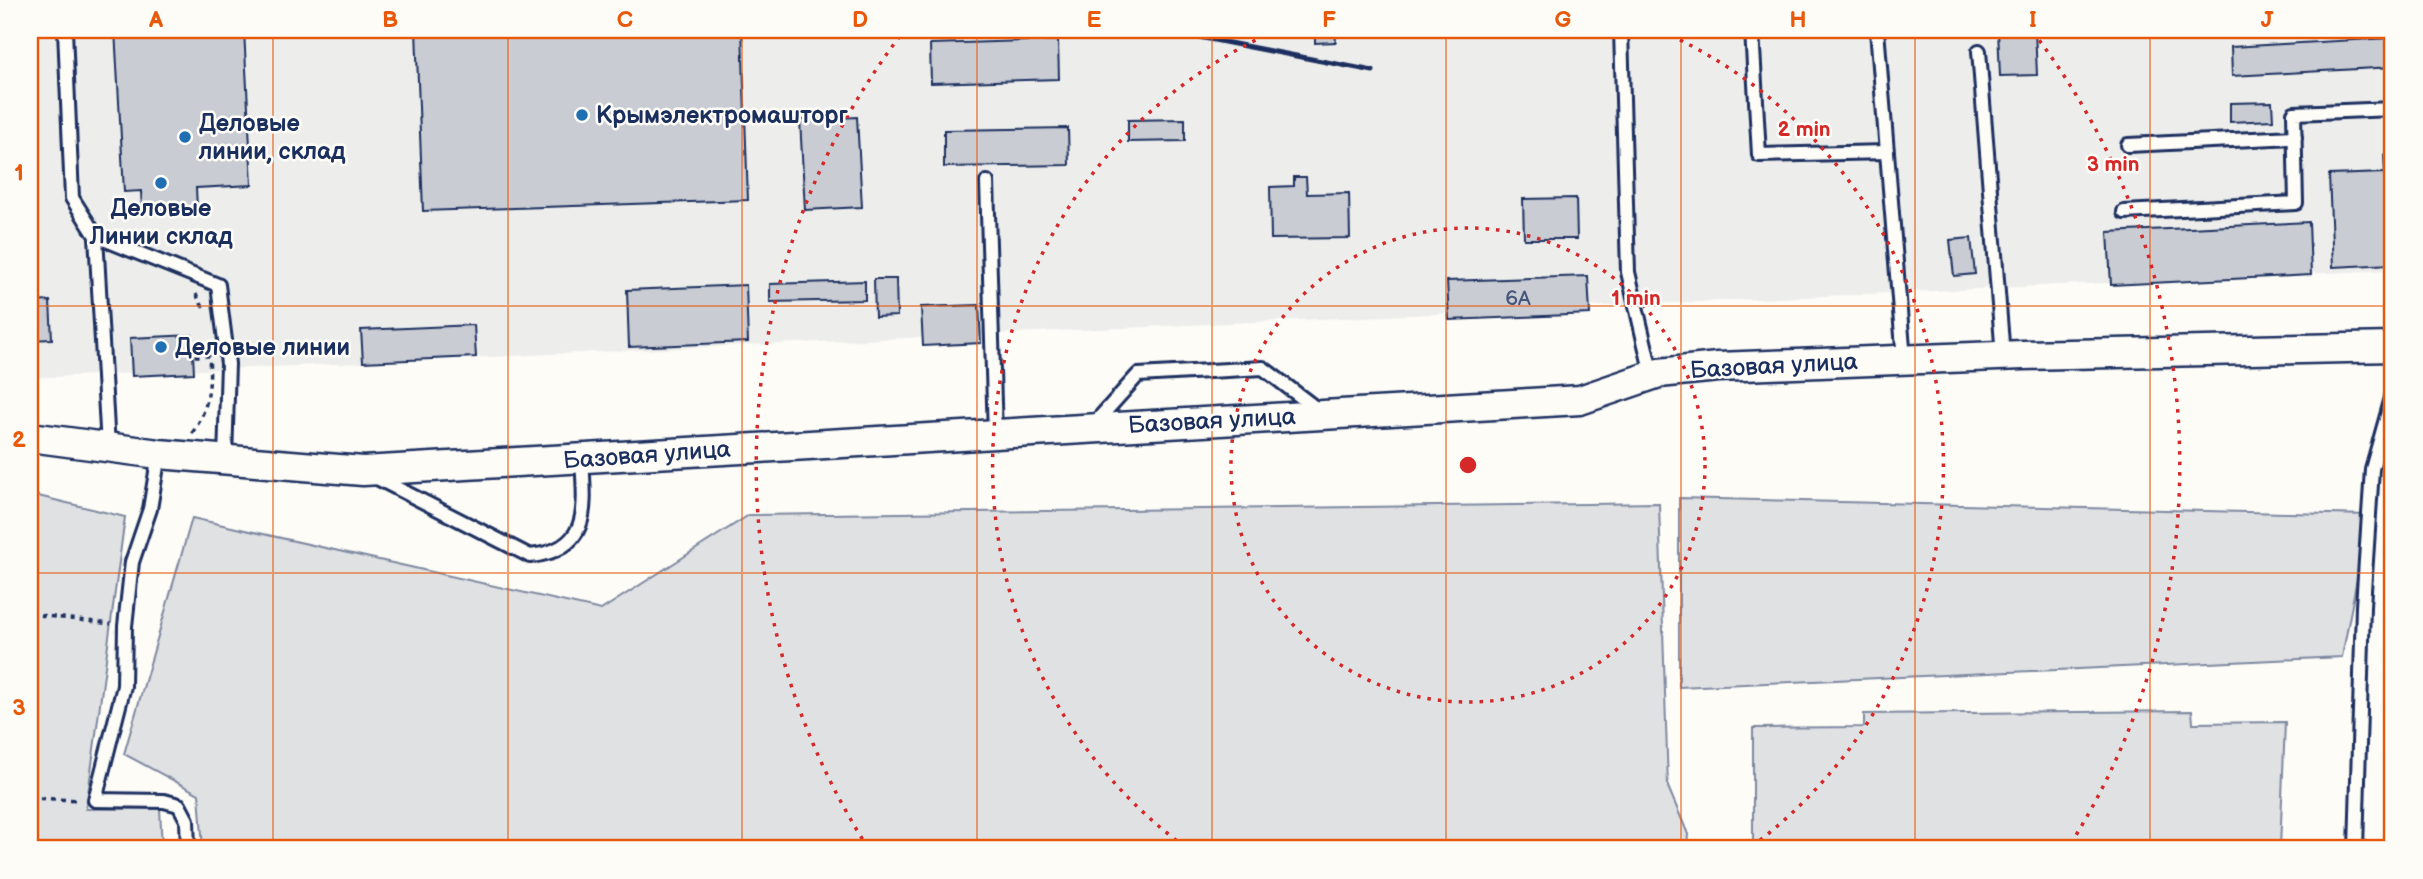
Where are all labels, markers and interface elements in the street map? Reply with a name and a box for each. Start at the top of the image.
text: A [148,6,164,34]
text: B [382,6,398,34]
text: C [617,6,633,34]
text: D [852,6,868,34]
text: E [1087,6,1102,34]
text: F [1322,6,1336,34]
text: G [1555,6,1572,34]
text: H [1789,6,1807,34]
text: I [2029,6,2037,34]
text: J [2261,6,2274,34]
place label: Крымэлектромашторг [596,101,848,130]
marker: Крымэлектромашторг [574,107,590,123]
place label: Деловые линии, склад [198,109,346,166]
text: 2 min [1777,117,1831,142]
marker: Деловые линии, склад [177,129,193,145]
text: 3 min [2087,152,2139,177]
text: 1 [14,159,24,187]
marker: Деловые Линии склад [153,175,169,191]
place label: Деловые Линии склад [88,194,233,251]
house number: 6А [1505,286,1531,311]
text: 1 min [1611,286,1661,311]
place label: Деловые линии [175,333,350,362]
marker: Деловые линии [153,339,169,355]
street label: Базовая улица [1689,347,1859,385]
street label: Базовая улица [1127,402,1297,440]
text: 2 [12,426,26,454]
street label: Базовая улица [562,435,732,475]
centre of rings [1456,453,1480,477]
text: 3 [12,694,26,722]

